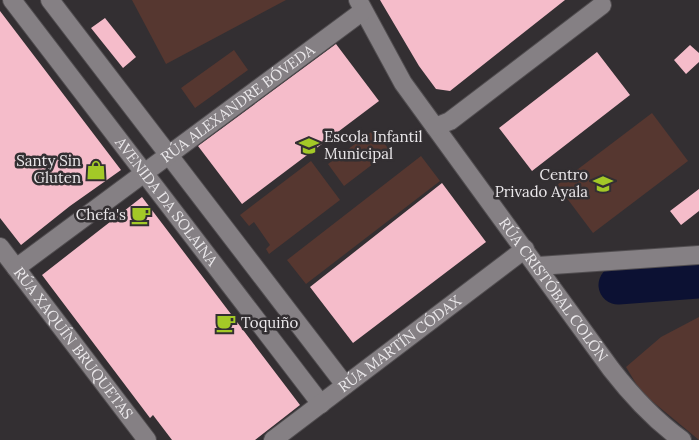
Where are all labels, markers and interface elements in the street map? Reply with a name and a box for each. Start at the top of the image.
street label: RÚA ALEXANDRE BÓVEDA [157,40,319,166]
place label: Escola Infantil Municipal [324,127,423,163]
street label: AVENIDA DA SOLAINA [111,132,222,270]
school or university icon: Escola Infantil Municipal [298,135,320,157]
place label: Santy Sin Gluten [16,151,81,187]
shop icon: Santy Sin Gluten [85,159,107,181]
place label: Centro Privado Ayala [495,165,588,201]
school or university icon: Centro Privado Ayala [592,173,614,195]
cafe icon: Chefa's [130,204,152,226]
place label: Chefa's [76,205,126,224]
street label: RÚA CRISTÓBAL COLÓN [495,214,612,365]
street label: RÚA XAQUÍN BRUQUETAS [10,263,138,423]
street label: RÚA MARTÍN CÓDAX [334,291,465,396]
cafe icon: Toquiño [215,312,237,334]
place label: Toquiño [241,313,299,332]

